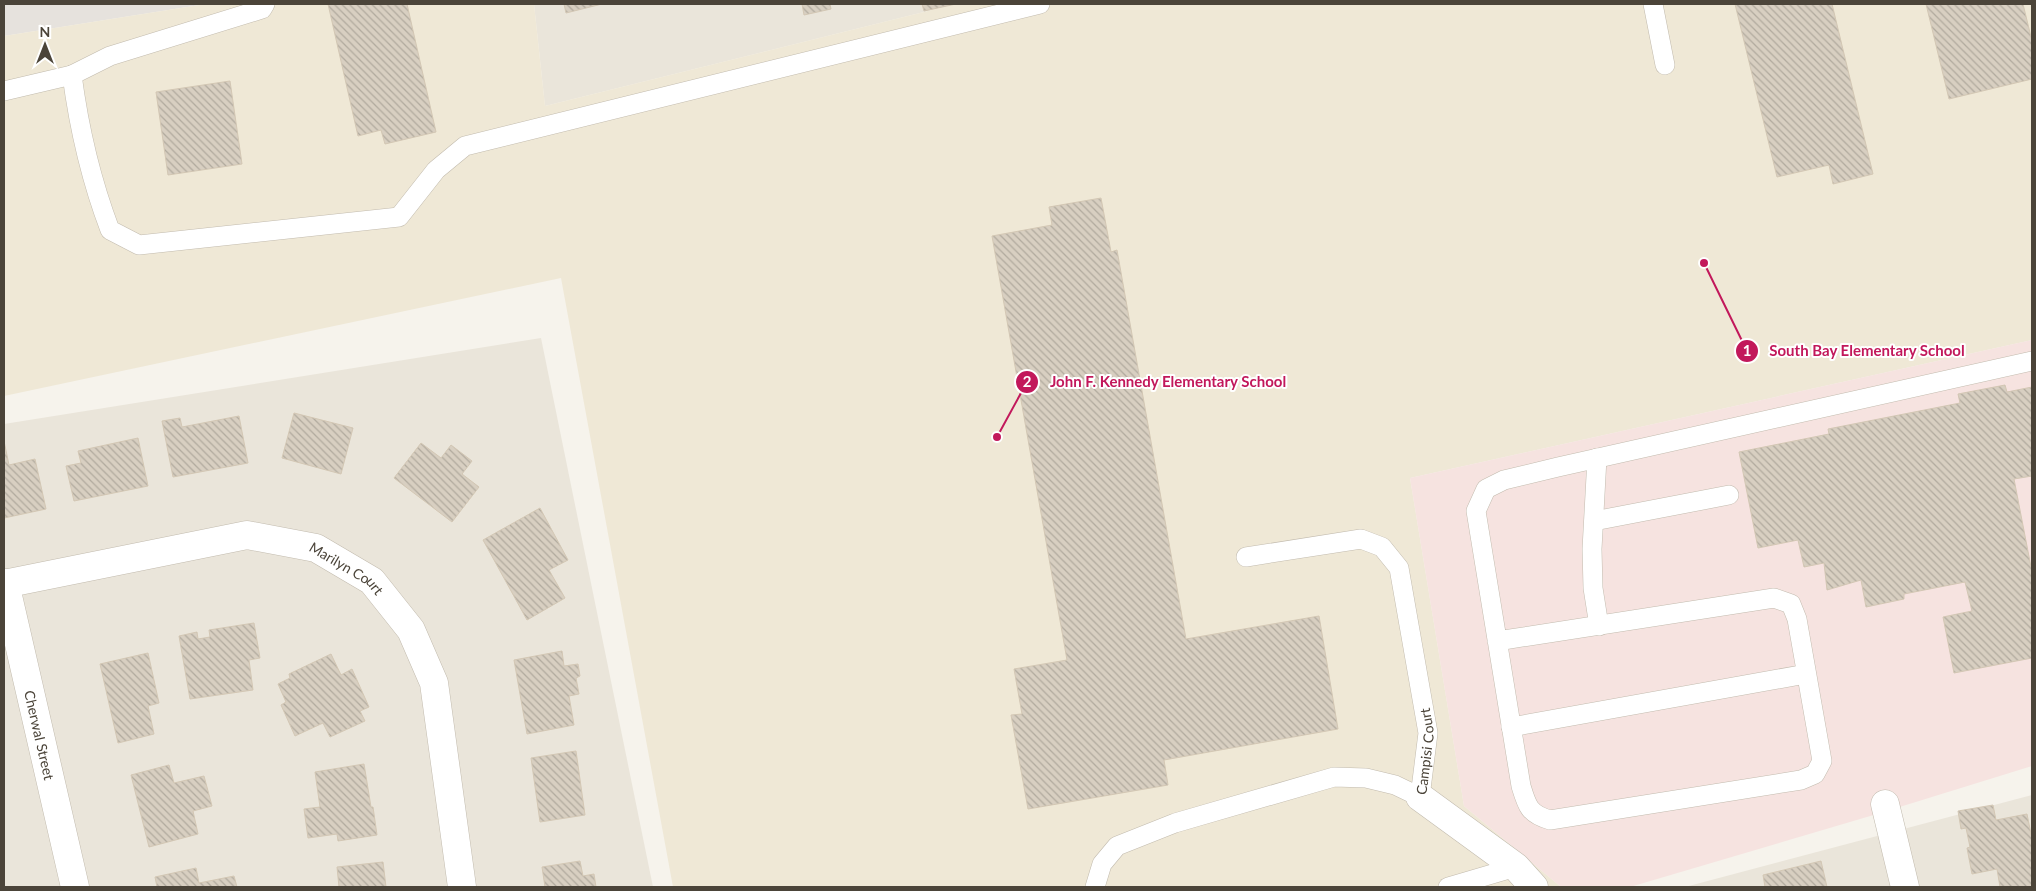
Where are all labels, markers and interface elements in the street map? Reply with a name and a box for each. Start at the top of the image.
north arrow [20,20,70,70]
text: N [40,23,50,40]
callout: South Bay Elementary School [1734,336,1975,366]
text: 1 [1743,341,1751,359]
text: South Bay Elementary School [1769,341,1965,359]
callout: John F. Kennedy Elementary School [1015,367,1297,397]
text: 2 [1023,372,1032,390]
text: John F. Kennedy Elementary School [1050,372,1286,390]
street label: Marilyn Court [307,538,388,598]
street label: Cherwal Street [21,689,59,781]
street label: Campisi Court [1412,707,1437,796]

